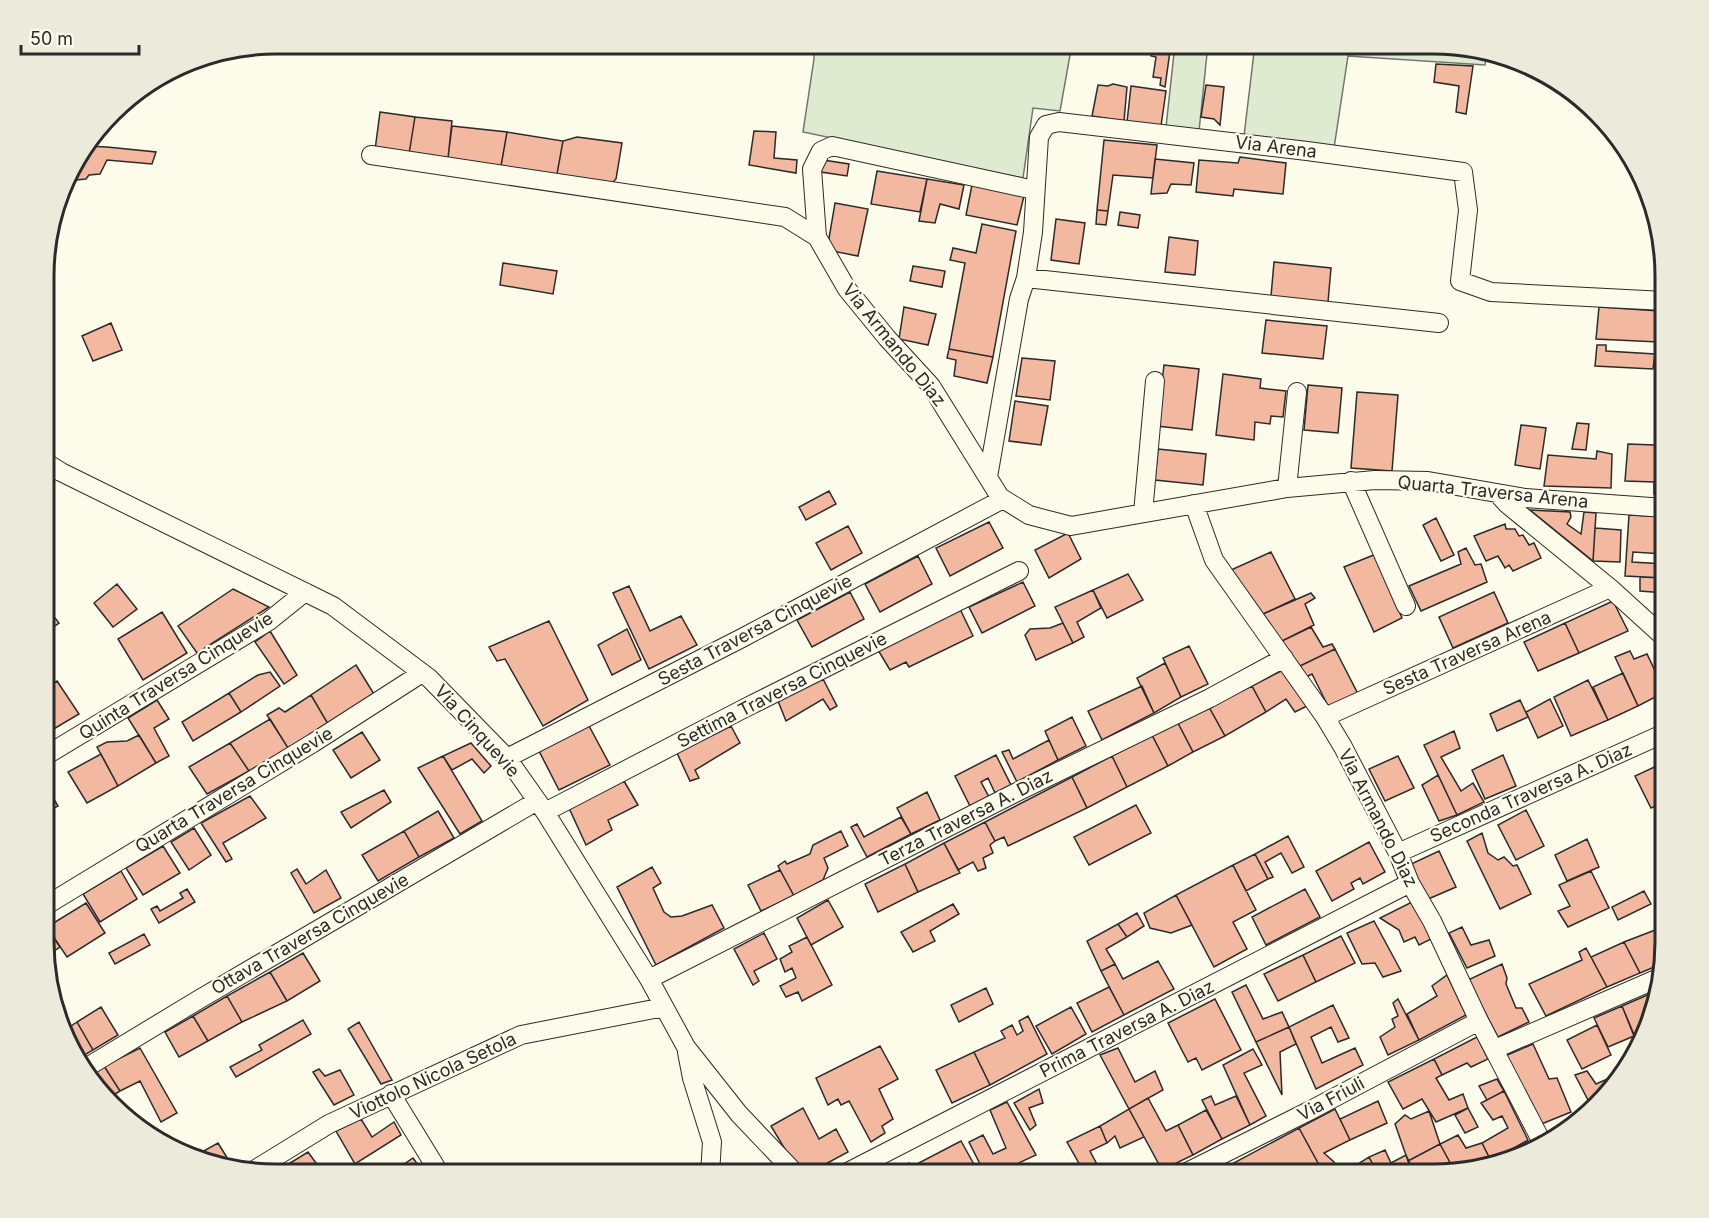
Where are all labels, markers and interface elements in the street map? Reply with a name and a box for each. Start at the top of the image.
scale bar [21,18,140,56]
text: 50 m [30,28,73,49]
street label: Via Arena [1234,131,1318,162]
street label: Via Armando Diaz [838,279,950,410]
street label: Quarta Traversa Arena [1397,471,1590,512]
street label: Sesta Traversa Cinquevie [654,569,855,690]
street label: Sesta Traversa Arena [1380,606,1554,699]
street label: Quinta Traversa Cinquevie [75,607,276,744]
street label: Settima Traversa Cinquevie [673,627,890,752]
street label: Via Cinquevie [430,680,524,781]
street label: Quarta Traversa Cinquevie [131,722,336,857]
street label: Seconda Traversa A. Diaz [1427,738,1635,847]
street label: Via Armando Diaz [1335,745,1422,890]
street label: Terza Traversa A. Diaz [876,765,1056,870]
street label: Ottava Traversa Cinquevie [207,868,412,999]
street label: Prima Traversa A. Diaz [1036,975,1217,1082]
street label: Viottolo Nicola Setola [346,1028,519,1123]
street label: Via Friuli [1294,1072,1368,1125]

